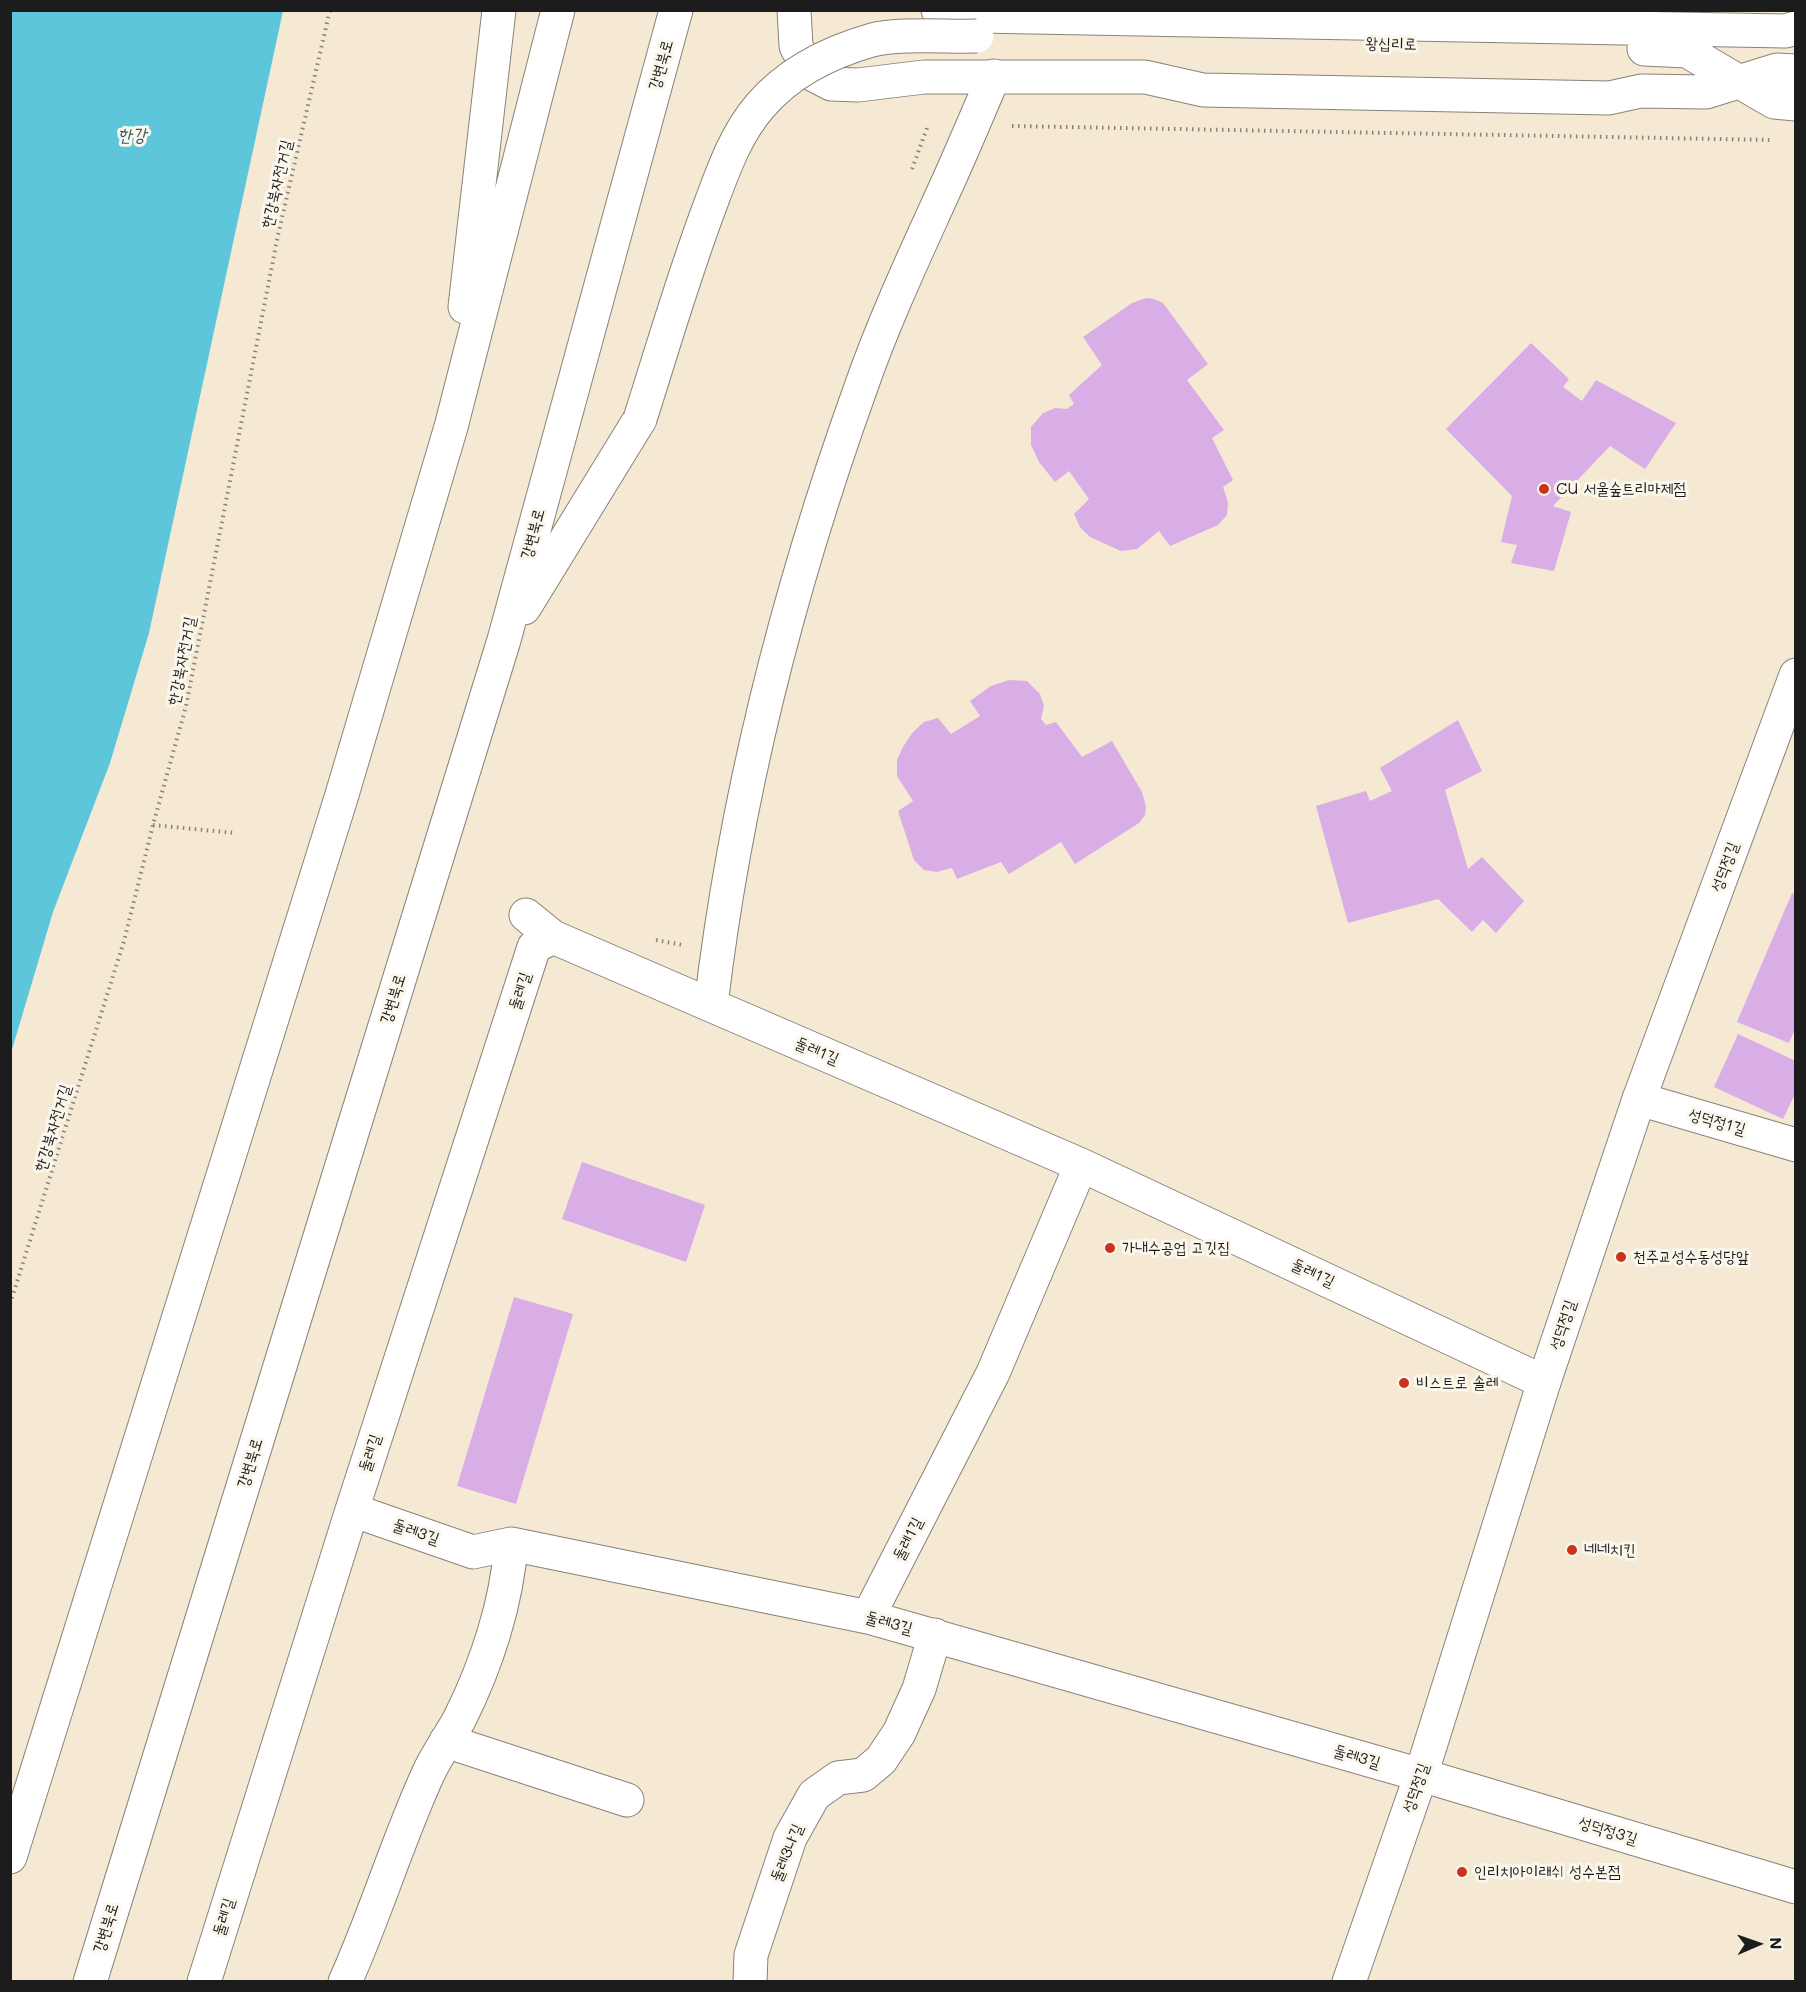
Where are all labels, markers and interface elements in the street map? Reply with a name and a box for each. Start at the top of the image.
street label: 왕십리로 [1365,34,1417,54]
street label: 강변북로 [645,38,677,92]
water label: 한강 [118,124,146,146]
street label: 한강북자전거길 [258,138,296,230]
place label: CU 서울숲트리마제점 [1556,479,1686,499]
marker: CU 서울숲트리마제점 [1537,482,1551,496]
street label: 강변북로 [517,507,549,561]
street label: 한강북자전거길 [164,615,200,707]
street label: 성덕정길 [1707,840,1743,894]
street label: 둘레길 [505,970,535,1012]
street label: 강변북로 [376,972,410,1026]
street label: 둘레1길 [792,1033,842,1069]
street label: 한강북자전거길 [31,1082,75,1174]
street label: 성덕정1길 [1686,1105,1748,1139]
place label: 가내수공업 고깃집 [1122,1238,1230,1258]
marker: 가내수공업 고깃집 [1103,1241,1117,1255]
place label: 천주교성수동성당앞 [1633,1247,1749,1267]
marker: 천주교성수동성당앞 [1614,1250,1628,1264]
street label: 둘레1길 [1288,1255,1338,1291]
street label: 성덕정길 [1546,1298,1580,1352]
place label: 비스트로 솔레 [1416,1373,1498,1393]
marker: 비스트로 솔레 [1397,1376,1411,1390]
street label: 둘레길 [355,1432,385,1474]
street label: 강변북로 [233,1436,267,1490]
street label: 둘레1길 [889,1514,927,1564]
street label: 둘레3길 [390,1515,442,1549]
place label: 네네치킨 [1584,1540,1636,1560]
marker: 네네치킨 [1565,1543,1579,1557]
street label: 둘레3길 [863,1608,915,1638]
street label: 둘레3길 [1331,1741,1383,1773]
street label: 성덕정길 [1399,1761,1433,1815]
street label: 성덕정3길 [1576,1813,1640,1849]
street label: 둘레3나길 [767,1821,807,1885]
place label: 인리치아이래쉬 성수본점 [1474,1862,1621,1882]
marker: 인리치아이래쉬 성수본점 [1455,1865,1469,1879]
street label: 둘레길 [209,1896,239,1938]
street label: 강변북로 [89,1901,123,1955]
north arrow [1728,1914,1788,1974]
text: N [1766,1937,1787,1950]

